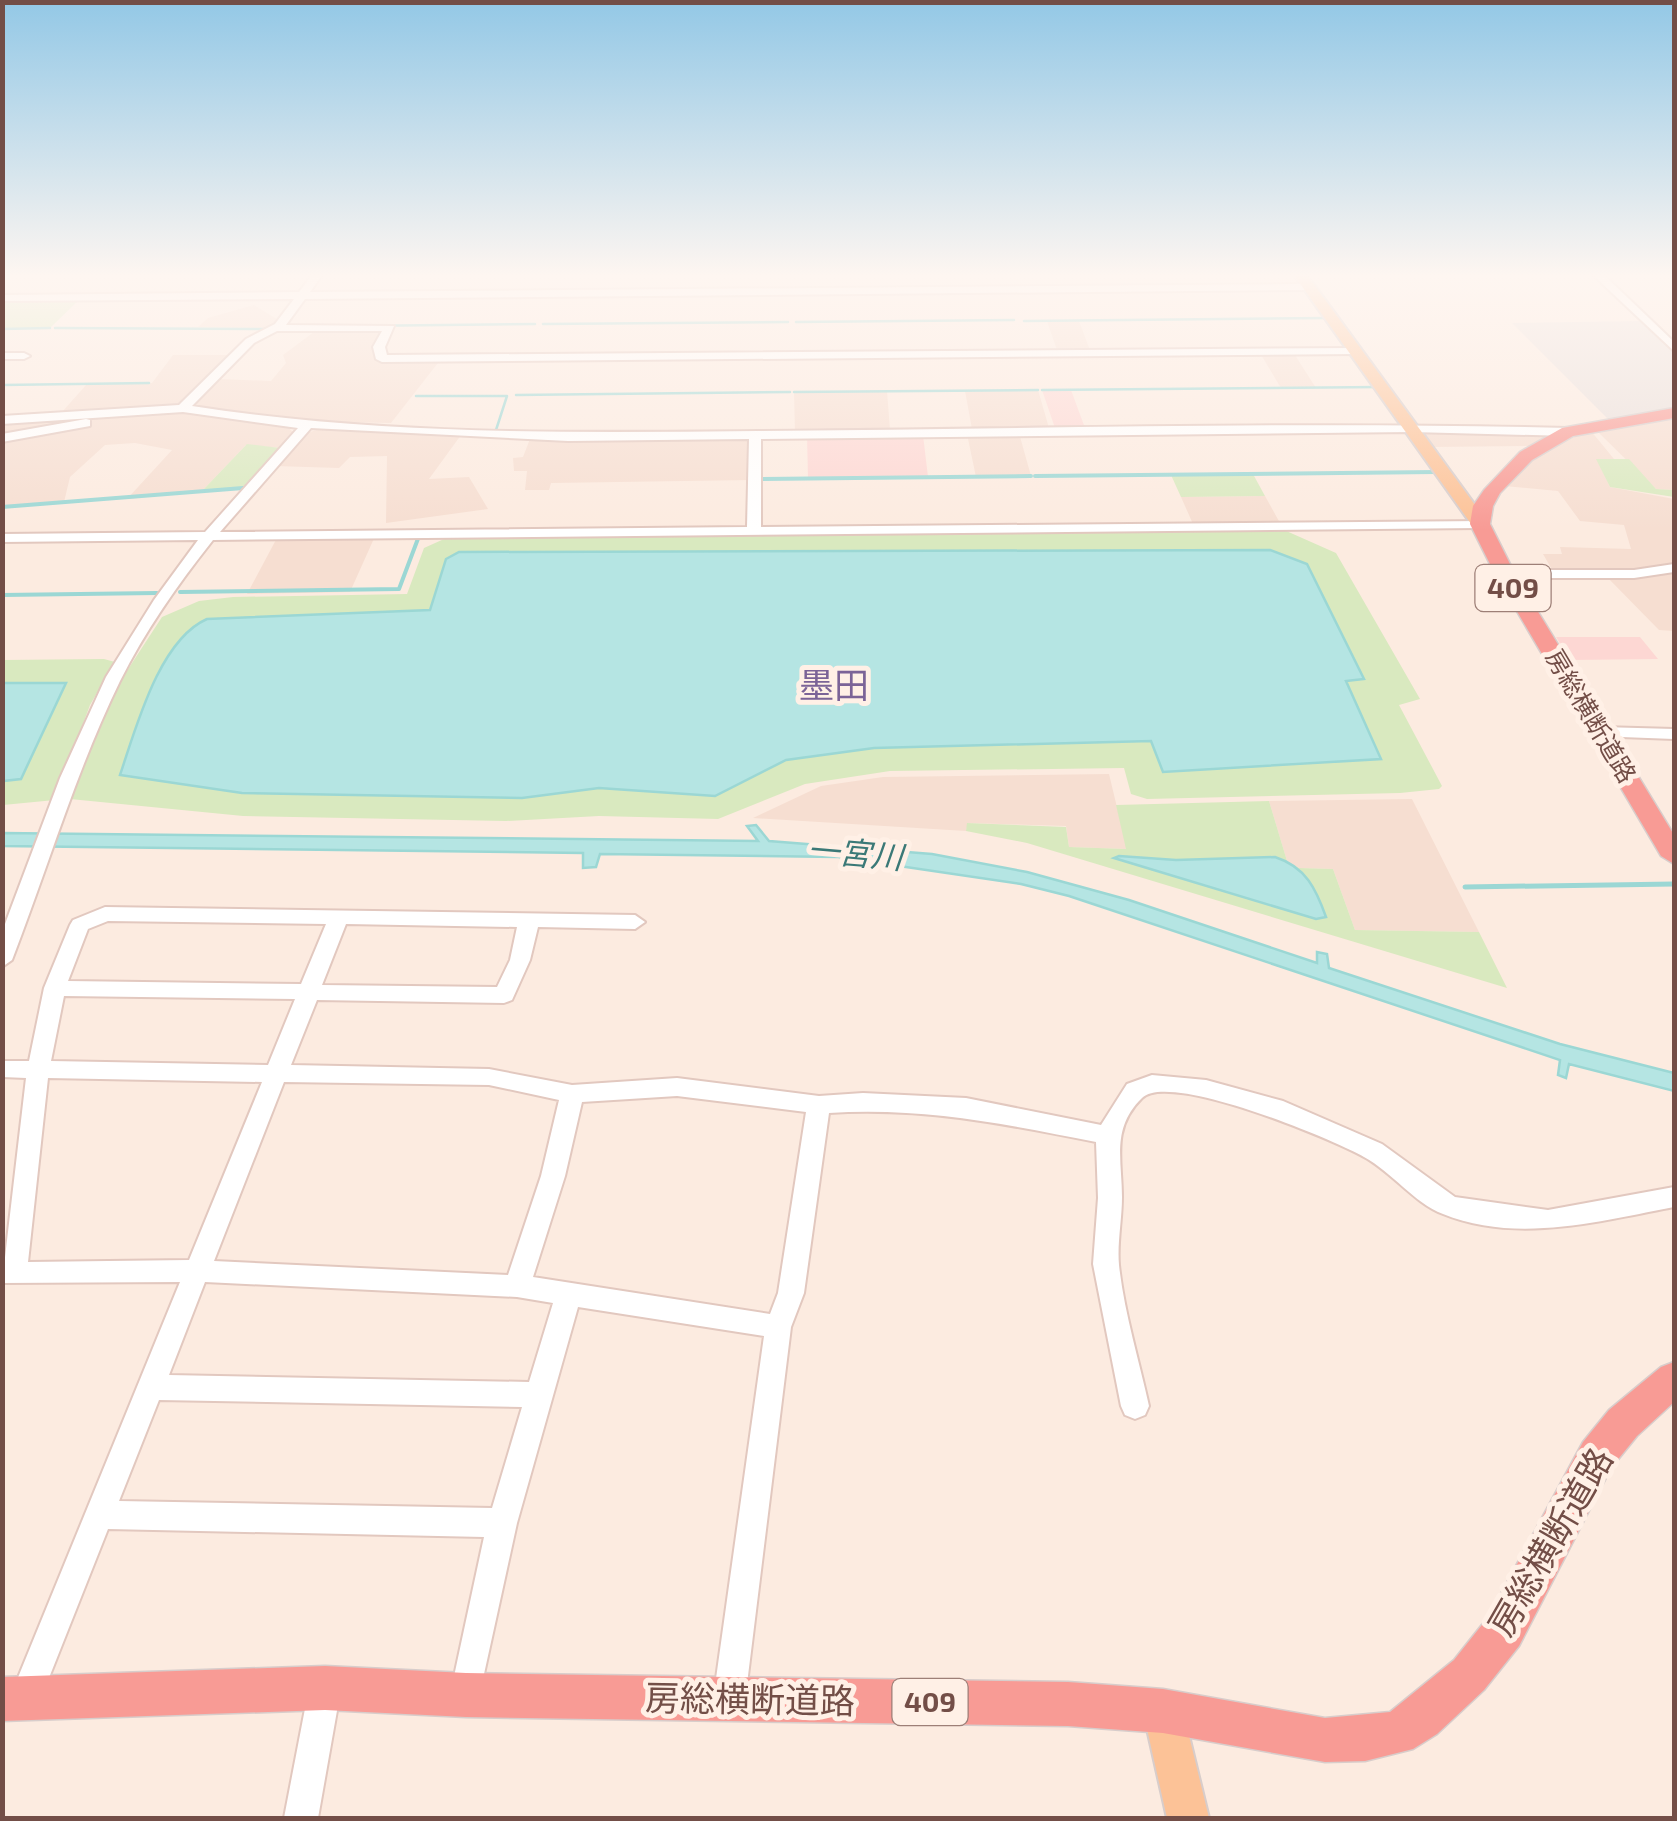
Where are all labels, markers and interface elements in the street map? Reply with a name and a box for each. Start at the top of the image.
road number: 409 [1476,565,1550,611]
street label: 房総横断道路 [1540,643,1643,788]
district label: 墨田 [799,663,869,705]
water label: 一宮川 [806,829,908,875]
street label: 房総横断道路 [1479,1440,1620,1642]
street label: 房総横断道路 [645,1675,855,1721]
road number: 409 [892,1679,968,1725]

